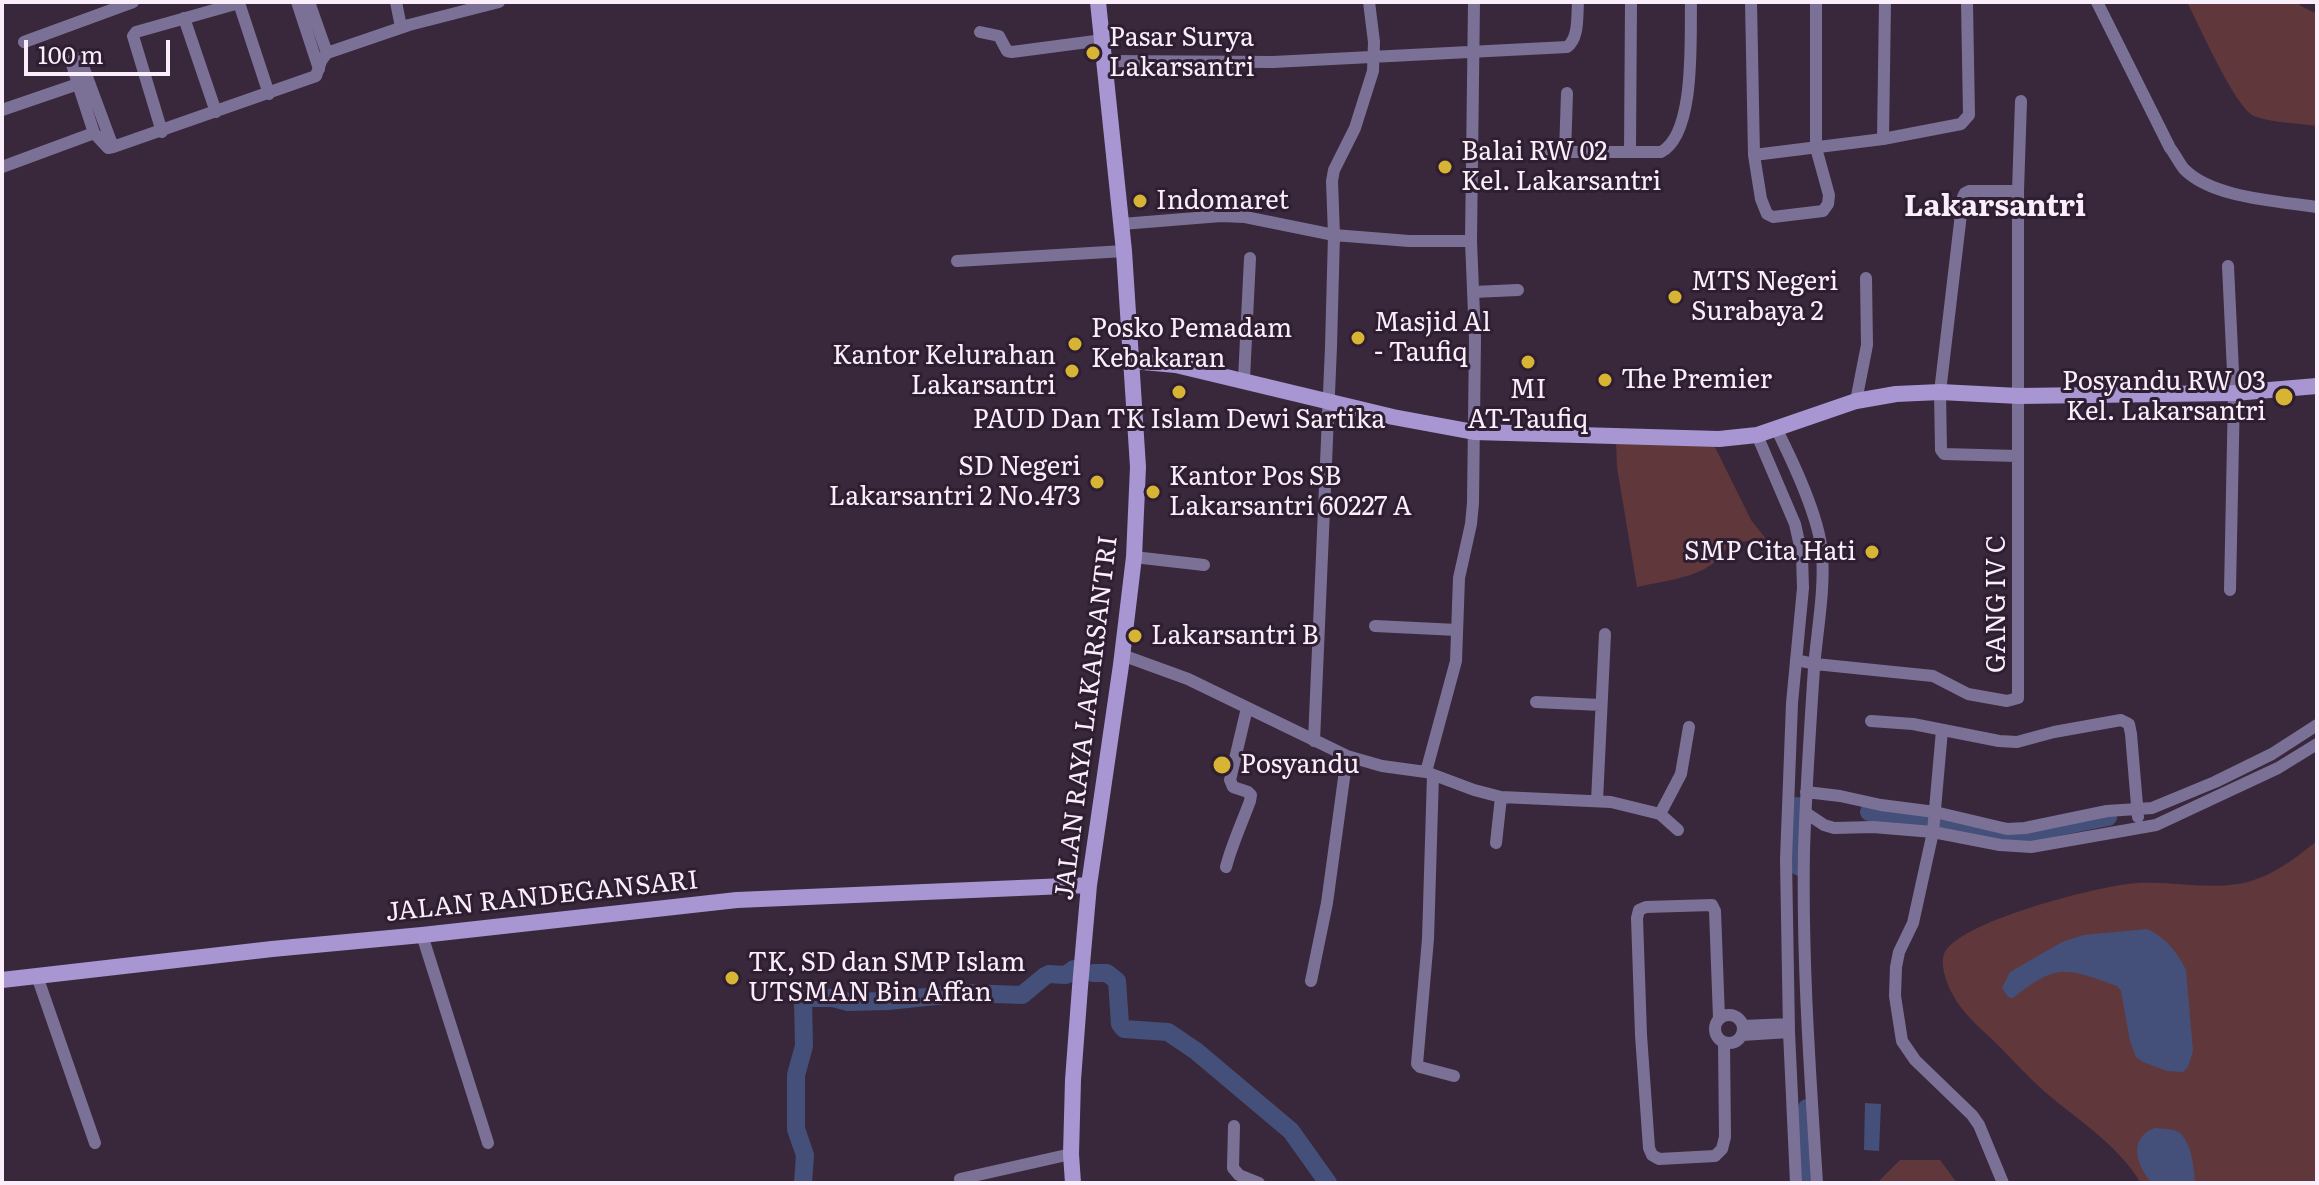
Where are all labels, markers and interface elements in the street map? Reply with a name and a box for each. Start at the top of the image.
place label: Pasar Surya Lakarsantri [1109,22,1254,84]
scale bar [28,24,174,74]
text: 100 m [38,36,104,71]
marker: Pasar Surya Lakarsantri [1084,44,1102,62]
place label: Balai RW 02 Kel. Lakarsantri [1461,136,1661,198]
marker: Balai RW 02 Kel. Lakarsantri [1436,158,1454,176]
place label: Indomaret [1156,185,1289,217]
district label: Lakarsantri [1904,189,2086,225]
marker: Indomaret [1131,192,1149,210]
place label: MTS Negeri Surabaya 2 [1691,266,1838,328]
marker: MTS Negeri Surabaya 2 [1666,288,1684,306]
place label: Masjid Al - Taufiq [1374,307,1491,368]
place label: Posko Pemadam Kebakaran [1091,313,1292,374]
marker: Masjid Al - Taufiq [1349,329,1367,347]
marker: Posko Pemadam Kebakaran [1066,335,1084,353]
place label: Kantor Kelurahan Lakarsantri [832,340,1056,402]
marker: MI AT-Taufiq [1519,353,1537,371]
marker: Kantor Kelurahan Lakarsantri [1063,362,1081,380]
place label: The Premier [1621,364,1772,396]
place label: Posyandu RW 03 Kel. Lakarsantri [2062,366,2266,428]
marker: The Premier [1596,371,1614,389]
place label: MI AT-Taufiq [1468,374,1588,436]
marker: PAUD Dan TK Islam Dewi Sartika [1170,383,1188,401]
marker: Posyandu RW 03 Kel. Lakarsantri [2273,386,2295,408]
place label: PAUD Dan TK Islam Dewi Sartika [973,404,1385,436]
place label: SD Negeri Lakarsantri 2 No.473 [829,451,1081,512]
place label: Kantor Pos SB Lakarsantri 60227 A [1169,461,1412,522]
marker: SD Negeri Lakarsantri 2 No.473 [1088,473,1106,491]
marker: Kantor Pos SB Lakarsantri 60227 A [1144,483,1162,501]
street label: JALAN RAYA LAKARSANTRI [1049,534,1125,902]
street label: GANG IV C [1981,535,2013,673]
place label: SMP Cita Hati [1684,536,1856,568]
marker: SMP Cita Hati [1863,543,1881,561]
place label: Lakarsantri B [1151,620,1319,652]
marker: Lakarsantri B [1126,627,1144,645]
place label: Posyandu [1240,749,1359,781]
marker: Posyandu [1211,754,1233,776]
street label: JALAN RANDEGANSARI [384,865,700,929]
place label: TK, SD dan SMP Islam UTSMAN Bin Affan [748,947,1026,1008]
marker: TK, SD dan SMP Islam UTSMAN Bin Affan [723,969,741,987]

